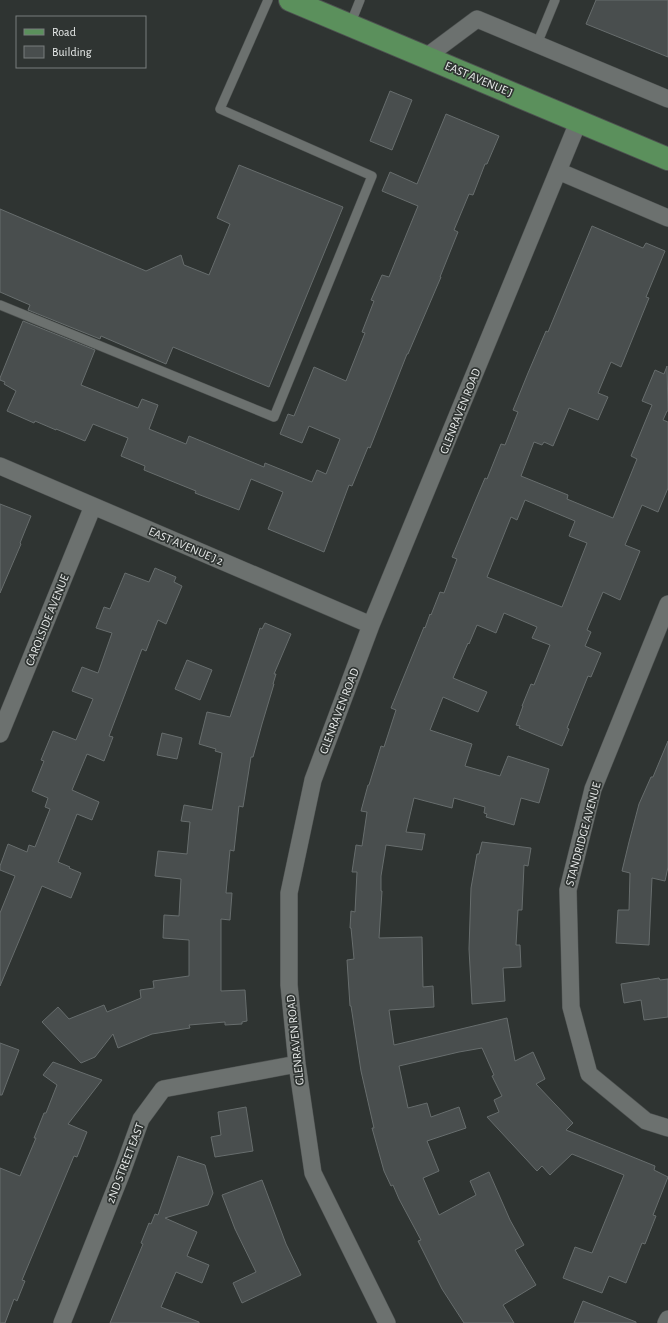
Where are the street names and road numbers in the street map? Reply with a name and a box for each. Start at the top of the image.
street label: EAST AVENUE J [443,59,515,99]
street label: GLENRAVEN ROAD [437,366,483,455]
street label: EAST AVENUE J 2 [147,525,226,567]
street label: CAROLSIDE AVENUE [23,572,71,667]
street label: GLENRAVEN ROAD [317,666,361,756]
street label: STANDRIDGE AVENUE [563,781,603,887]
street label: GLENRAVEN ROAD [284,994,306,1086]
street label: 2ND STREET EAST [104,1121,146,1205]

